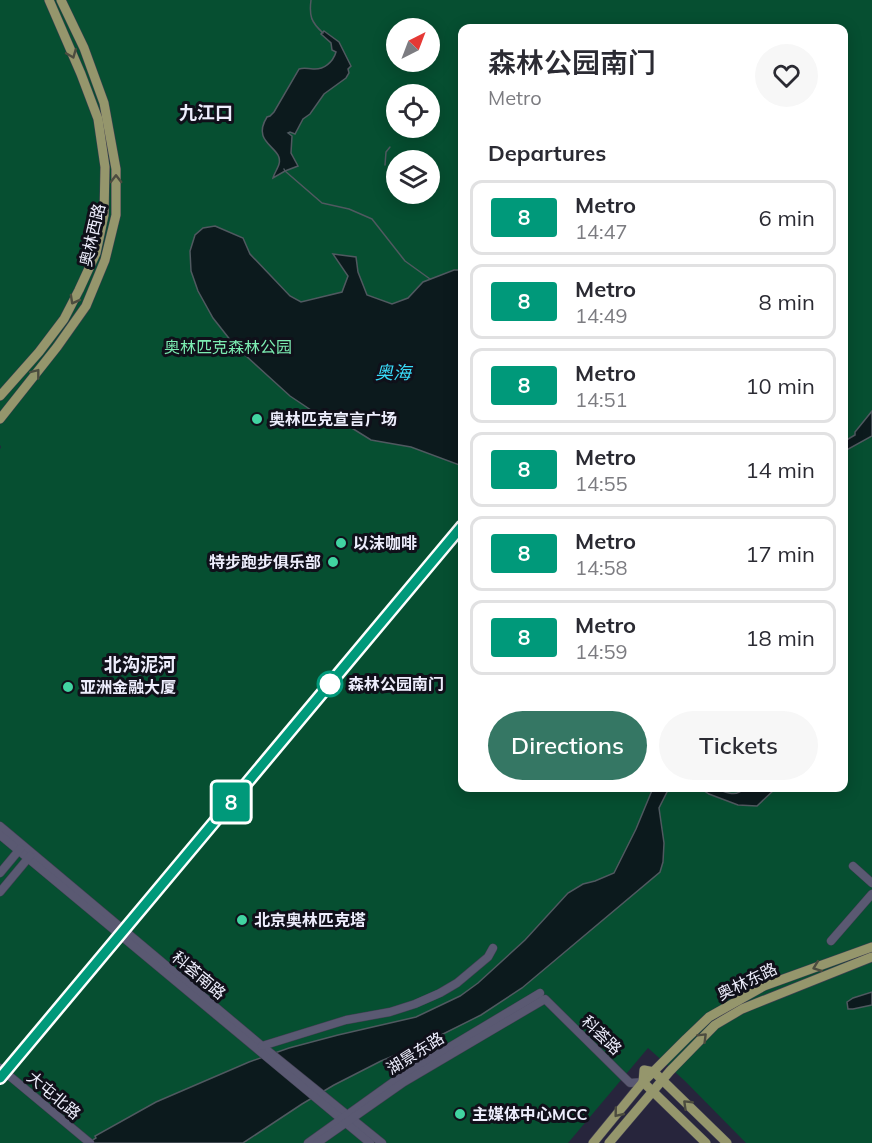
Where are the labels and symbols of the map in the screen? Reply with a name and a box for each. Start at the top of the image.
north arrow [386,18,440,72]
one-way arrow [65,47,77,58]
district label: 九江口 [179,101,233,124]
one-way arrow [110,174,122,183]
street label: 奥林西路 [75,202,109,268]
one-way arrow [69,294,81,305]
park label: 奥林匹克森林公园 [164,337,292,357]
water label: 奥海 [375,361,414,384]
one-way arrow [29,369,40,380]
place label: 奥林匹克宣言广场 [269,409,397,429]
marker: 奥林匹克宣言广场 [250,412,264,426]
place label: 以沫咖啡 [353,533,417,553]
marker: 以沫咖啡 [334,536,348,550]
place label: 特步跑步俱乐部 [209,552,321,572]
marker: 特步跑步俱乐部 [326,555,340,569]
district label: 北沟泥河 [104,653,176,676]
marker: 森林公园南门 [317,671,343,697]
place label: 森林公园南门 [348,674,444,694]
place label: 亚洲金融大厦 [80,677,176,697]
marker: 亚洲金融大厦 [61,680,75,694]
line badge: 8 [212,782,250,822]
place label: 北京奥林匹克塔 [254,910,366,930]
marker: 北京奥林匹克塔 [235,913,249,927]
street label: 科荟南路 [168,947,230,1003]
street label: 奥林东路 [714,958,780,1004]
one-way arrow [812,960,823,973]
street label: 科荟路 [578,1011,626,1059]
street label: 湖景东路 [383,1028,447,1078]
one-way arrow [695,1034,706,1045]
street label: 大屯北路 [23,1067,85,1123]
one-way arrow [683,1100,693,1111]
place label: 主媒体中心MCC [472,1104,588,1124]
one-way arrow [614,1106,625,1117]
marker: 主媒体中心MCC [453,1107,467,1121]

